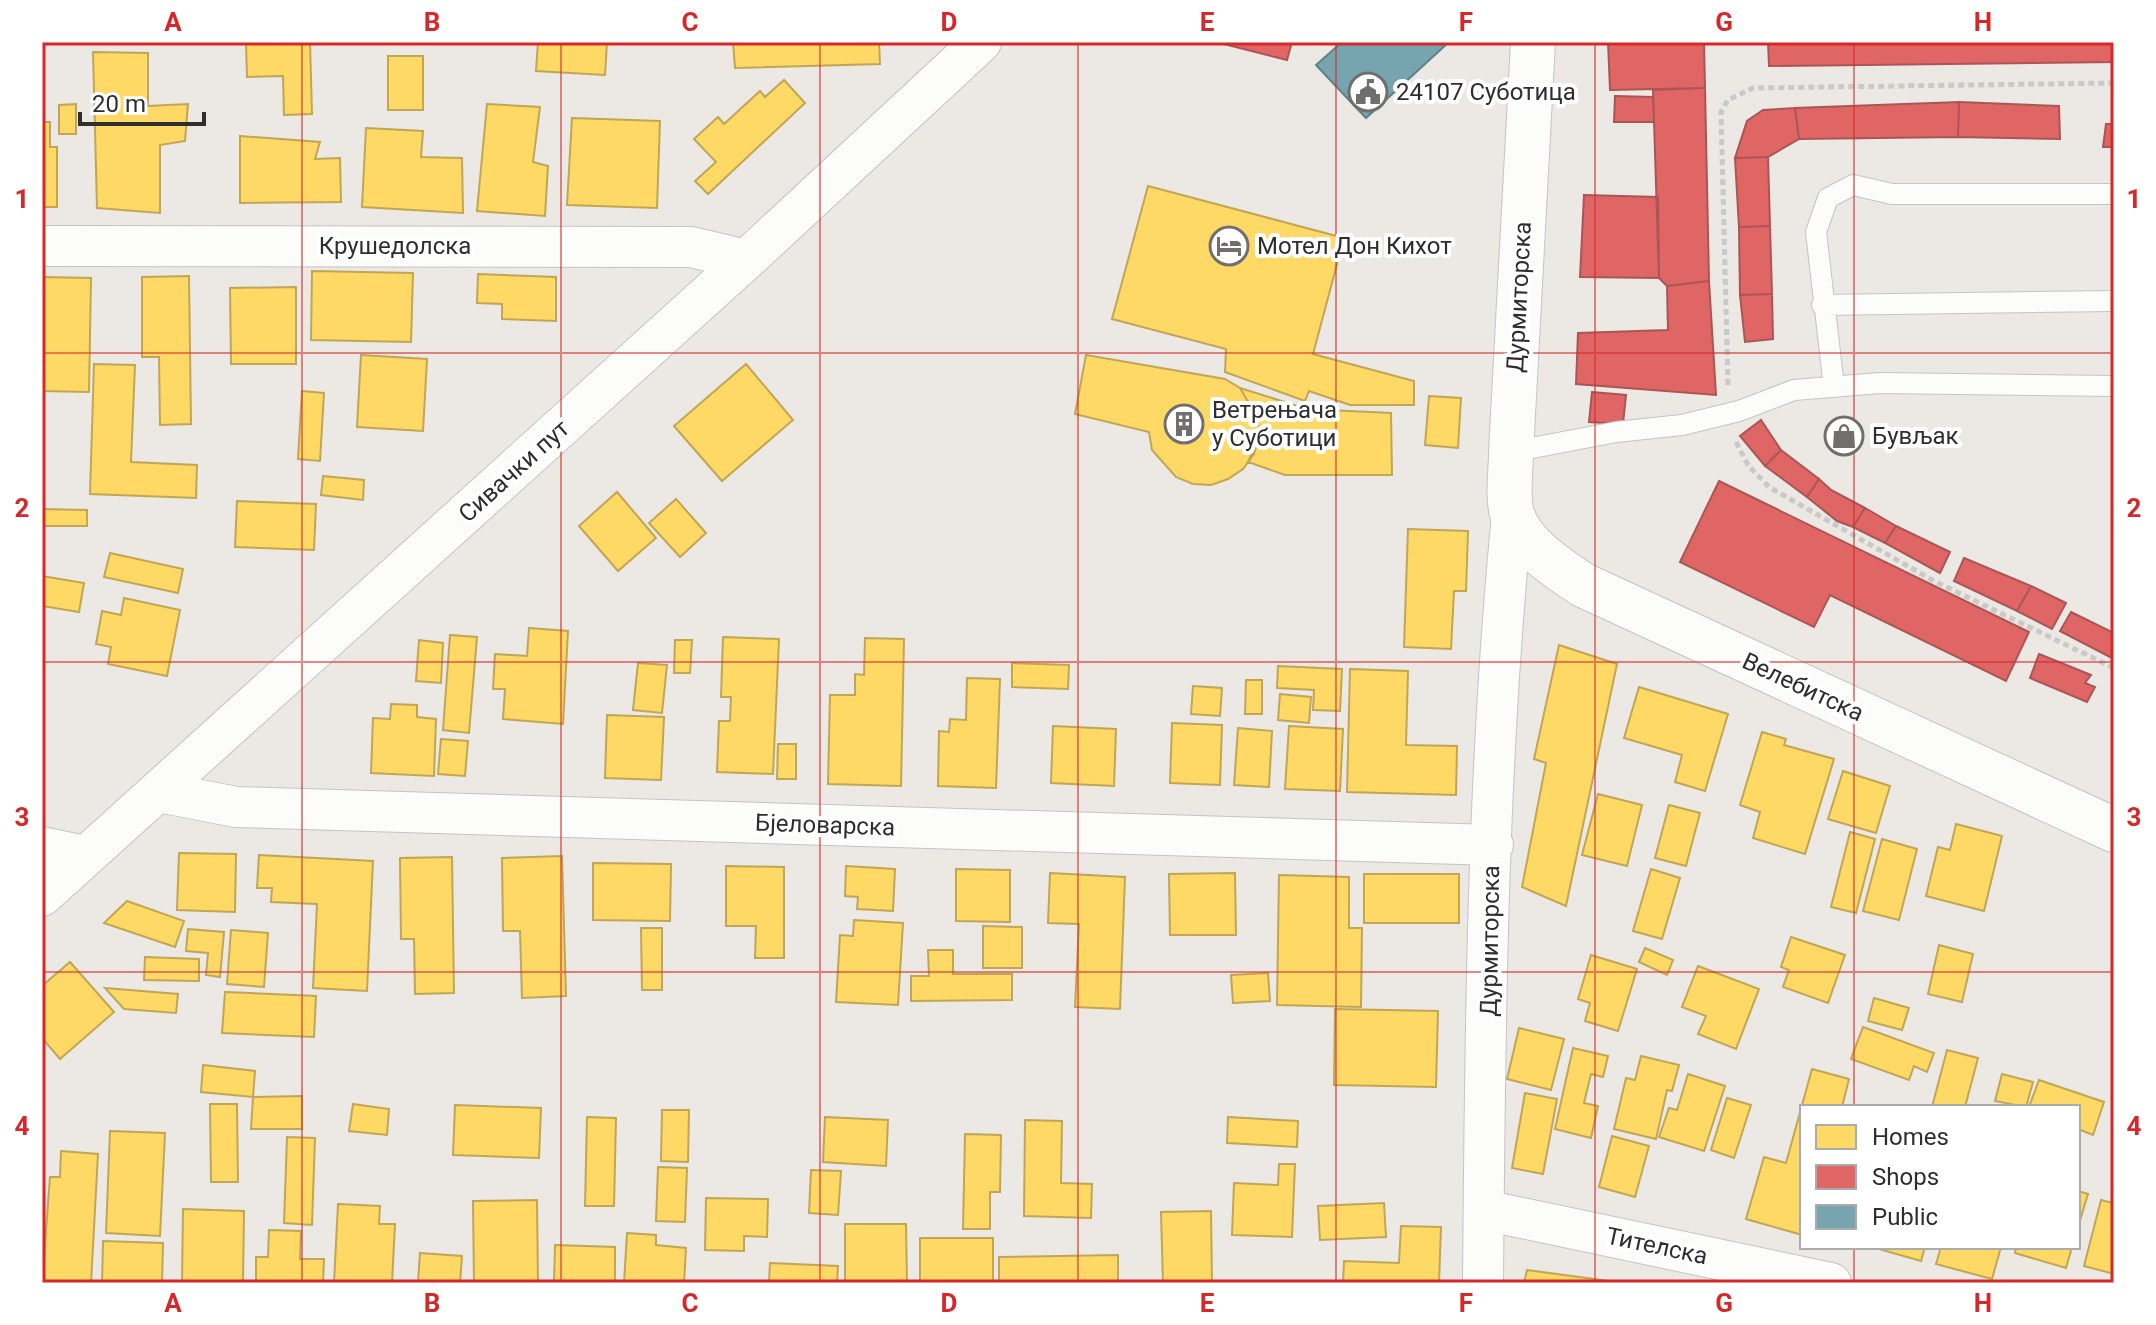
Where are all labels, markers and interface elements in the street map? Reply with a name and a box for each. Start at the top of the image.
text: A [164,7,182,37]
text: B [424,7,440,37]
text: C [681,7,699,37]
text: D [941,7,957,37]
text: E [1200,7,1215,37]
text: F [1459,7,1473,37]
text: G [1715,7,1733,37]
text: H [1974,7,1992,37]
public building icon: 24107 Суботица [1347,71,1389,113]
scale bar [80,76,204,126]
place label: 24107 Суботица [1396,78,1576,106]
text: 20 m [92,90,146,118]
text: 1 [15,184,29,214]
text: 1 [2127,184,2141,214]
street label: Дурмиторска [1501,221,1537,373]
hotel icon: Мотел Дон Кихот [1208,225,1250,267]
street label: Крушедолска [319,232,471,260]
place label: Мотел Дон Кихот [1257,232,1452,260]
place label: Ветрењача у Суботици [1212,396,1337,452]
building icon: Ветрењача у Суботици [1163,403,1205,445]
street label: Сивачки пут [453,414,575,528]
shop icon: Бувљак [1823,415,1865,457]
place label: Бувљак [1872,422,1959,450]
text: 2 [15,493,29,523]
text: 2 [2127,493,2141,523]
street label: Велебитска [1738,647,1868,727]
text: 3 [15,802,29,832]
text: 3 [2127,802,2141,832]
street label: Бјеловарска [755,809,895,841]
street label: Дурмиторска [1475,865,1505,1017]
legend [1800,1105,2080,1249]
text: 4 [15,1111,30,1141]
text: 4 [2127,1111,2142,1141]
text: Homes [1872,1123,1949,1151]
text: Shops [1872,1163,1939,1191]
text: Public [1872,1203,1938,1231]
street label: Тителска [1604,1222,1710,1270]
text: A [164,1288,182,1318]
text: B [424,1288,440,1318]
text: C [681,1288,699,1318]
text: D [941,1288,957,1318]
text: E [1200,1288,1215,1318]
text: F [1459,1288,1473,1318]
text: G [1715,1288,1733,1318]
text: H [1974,1288,1992,1318]

